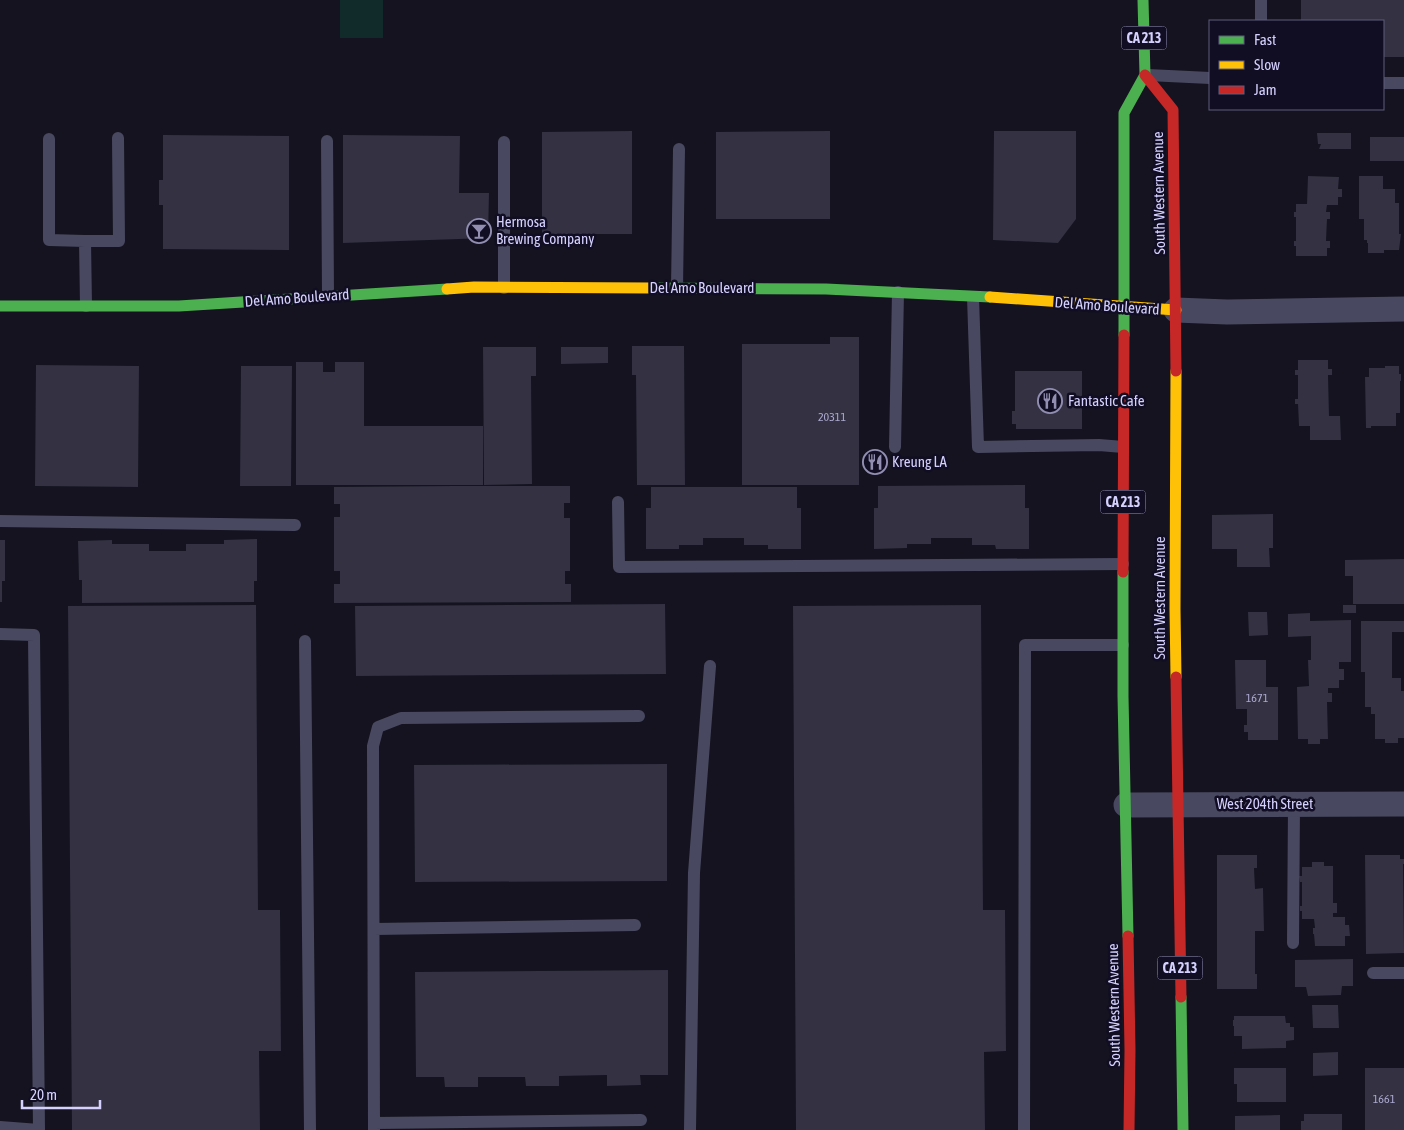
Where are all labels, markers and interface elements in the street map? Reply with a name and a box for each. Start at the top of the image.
legend [1209,20,1384,110]
road number: CA 213 [1122,26,1166,49]
text: Fast [1254,31,1276,48]
text: Slow [1254,56,1280,73]
text: Jam [1254,81,1277,98]
street label: South Western Avenue [1149,131,1168,255]
place label: Hermosa Brewing Company [496,213,595,247]
bar icon: Hermosa Brewing Company [466,218,492,244]
street label: Del Amo Boulevard [650,279,754,296]
street label: Del Amo Boulevard [244,285,350,310]
street label: Del Amo Boulevard [1054,293,1160,318]
restaurant icon: Fantastic Cafe [1037,388,1063,414]
place label: Fantastic Cafe [1068,392,1145,409]
house number: 20311 [818,410,846,424]
restaurant icon: Kreung LA [862,449,888,475]
place label: Kreung LA [892,453,947,470]
road number: CA 213 [1100,491,1146,514]
street label: South Western Avenue [1151,536,1168,660]
house number: 1671 [1246,691,1269,705]
street label: West 204th Street [1217,795,1313,812]
street label: South Western Avenue [1104,943,1123,1067]
road number: CA 213 [1158,956,1202,980]
scale bar [22,1078,100,1110]
text: 20 m [30,1086,57,1103]
house number: 1661 [1373,1092,1396,1106]

